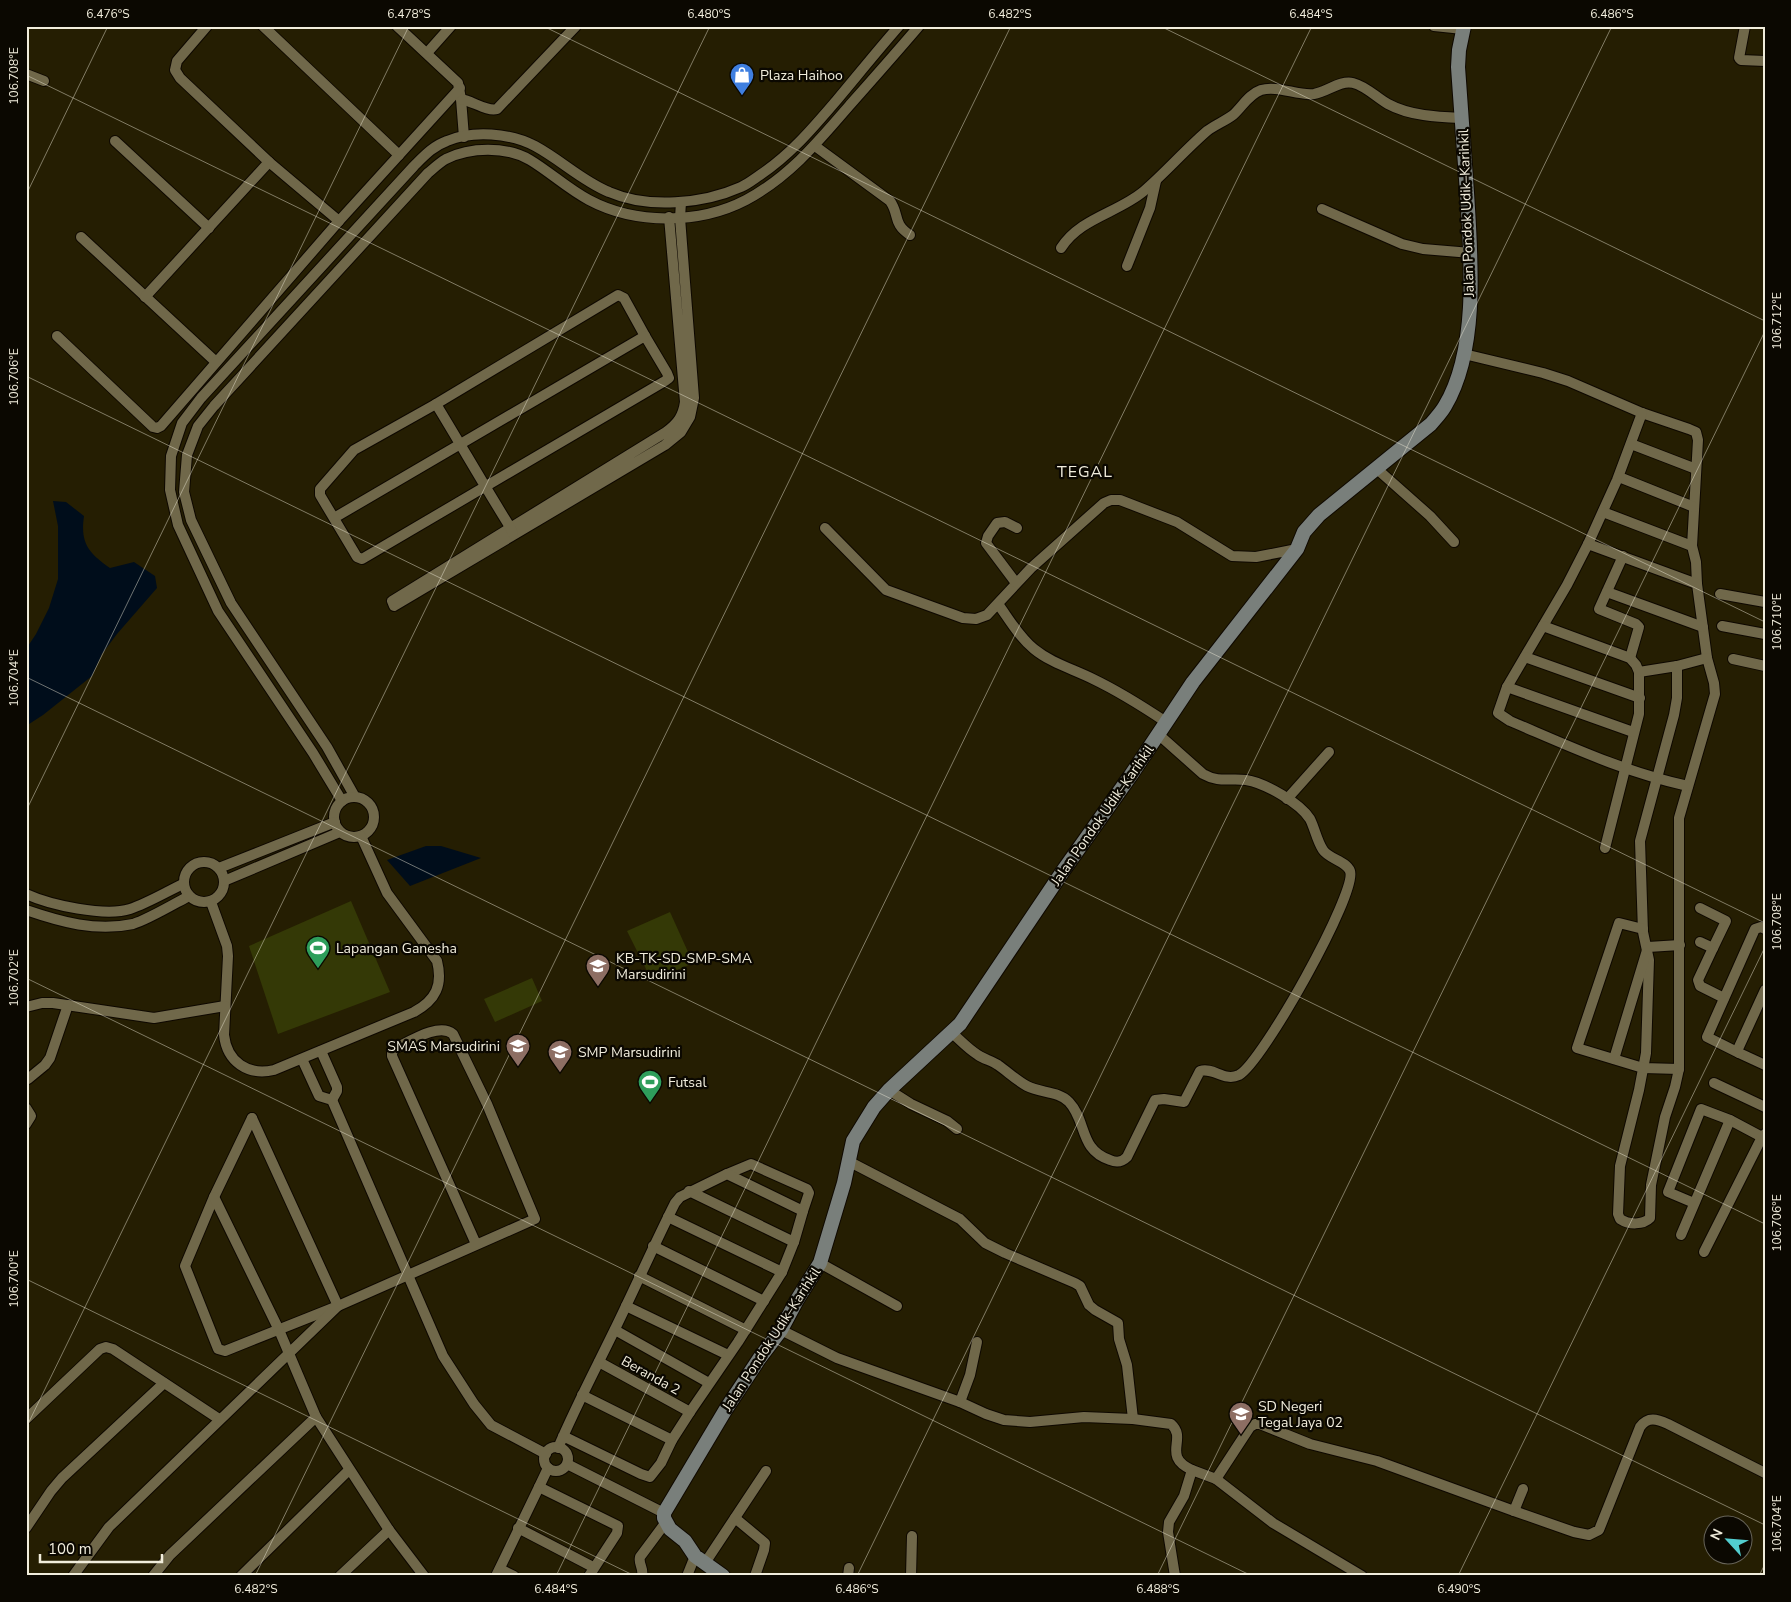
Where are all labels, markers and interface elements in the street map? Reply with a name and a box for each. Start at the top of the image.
text: 6.476°S [86,6,130,22]
text: 6.478°S [387,6,431,22]
text: 6.480°S [687,6,731,22]
text: 6.482°S [988,6,1032,22]
text: 6.484°S [1289,6,1333,22]
text: 6.486°S [1590,6,1634,22]
text: 106.708°E [6,47,22,105]
shop icon: Plaza Haihoo [729,62,755,96]
place label: Plaza Haihoo [760,66,843,85]
street label: Jalan Pondok Udik–Karihkil [1454,128,1479,298]
text: 106.712°E [1769,292,1785,350]
text: 106.706°E [6,348,22,406]
district label: TEGAL [1057,461,1113,483]
text: 106.710°E [1769,593,1785,651]
text: 106.704°E [6,649,22,707]
street label: Jalan Pondok Udik–Karihkil [1046,740,1159,890]
text: 106.708°E [1769,893,1785,951]
sports icon: Lapangan Ganesha [305,935,331,969]
place label: Lapangan Ganesha [336,939,457,958]
text: 106.702°E [6,949,22,1007]
place label: KB-TK-SD-SMP-SMA Marsudirini [616,949,752,984]
school or university icon: KB-TK-SD-SMP-SMA Marsudirini [585,953,611,987]
school or university icon: SMAS Marsudirini [505,1033,531,1067]
place label: SMAS Marsudirini [387,1037,500,1056]
school or university icon: SMP Marsudirini [547,1039,573,1073]
place label: SMP Marsudirini [578,1043,681,1062]
sports icon: Futsal [637,1069,663,1103]
place label: Futsal [668,1073,707,1092]
text: 106.706°E [1769,1194,1785,1252]
text: 106.700°E [6,1250,22,1308]
street label: Jalan Pondok Udik–Karihkil [717,1263,826,1416]
street label: Beranda 2 [618,1351,684,1399]
place label: SD Negeri Tegal Jaya 02 [1258,1397,1343,1432]
school or university icon: SD Negeri Tegal Jaya 02 [1228,1401,1254,1435]
text: 106.704°E [1769,1495,1785,1553]
north arrow [1704,1514,1754,1564]
text: N [1706,1526,1728,1543]
scale bar [40,1532,162,1564]
text: 100 m [48,1539,92,1559]
text: 6.482°S [234,1581,278,1597]
text: 6.484°S [534,1581,578,1597]
text: 6.486°S [835,1581,879,1597]
text: 6.488°S [1136,1581,1180,1597]
text: 6.490°S [1437,1581,1481,1597]

